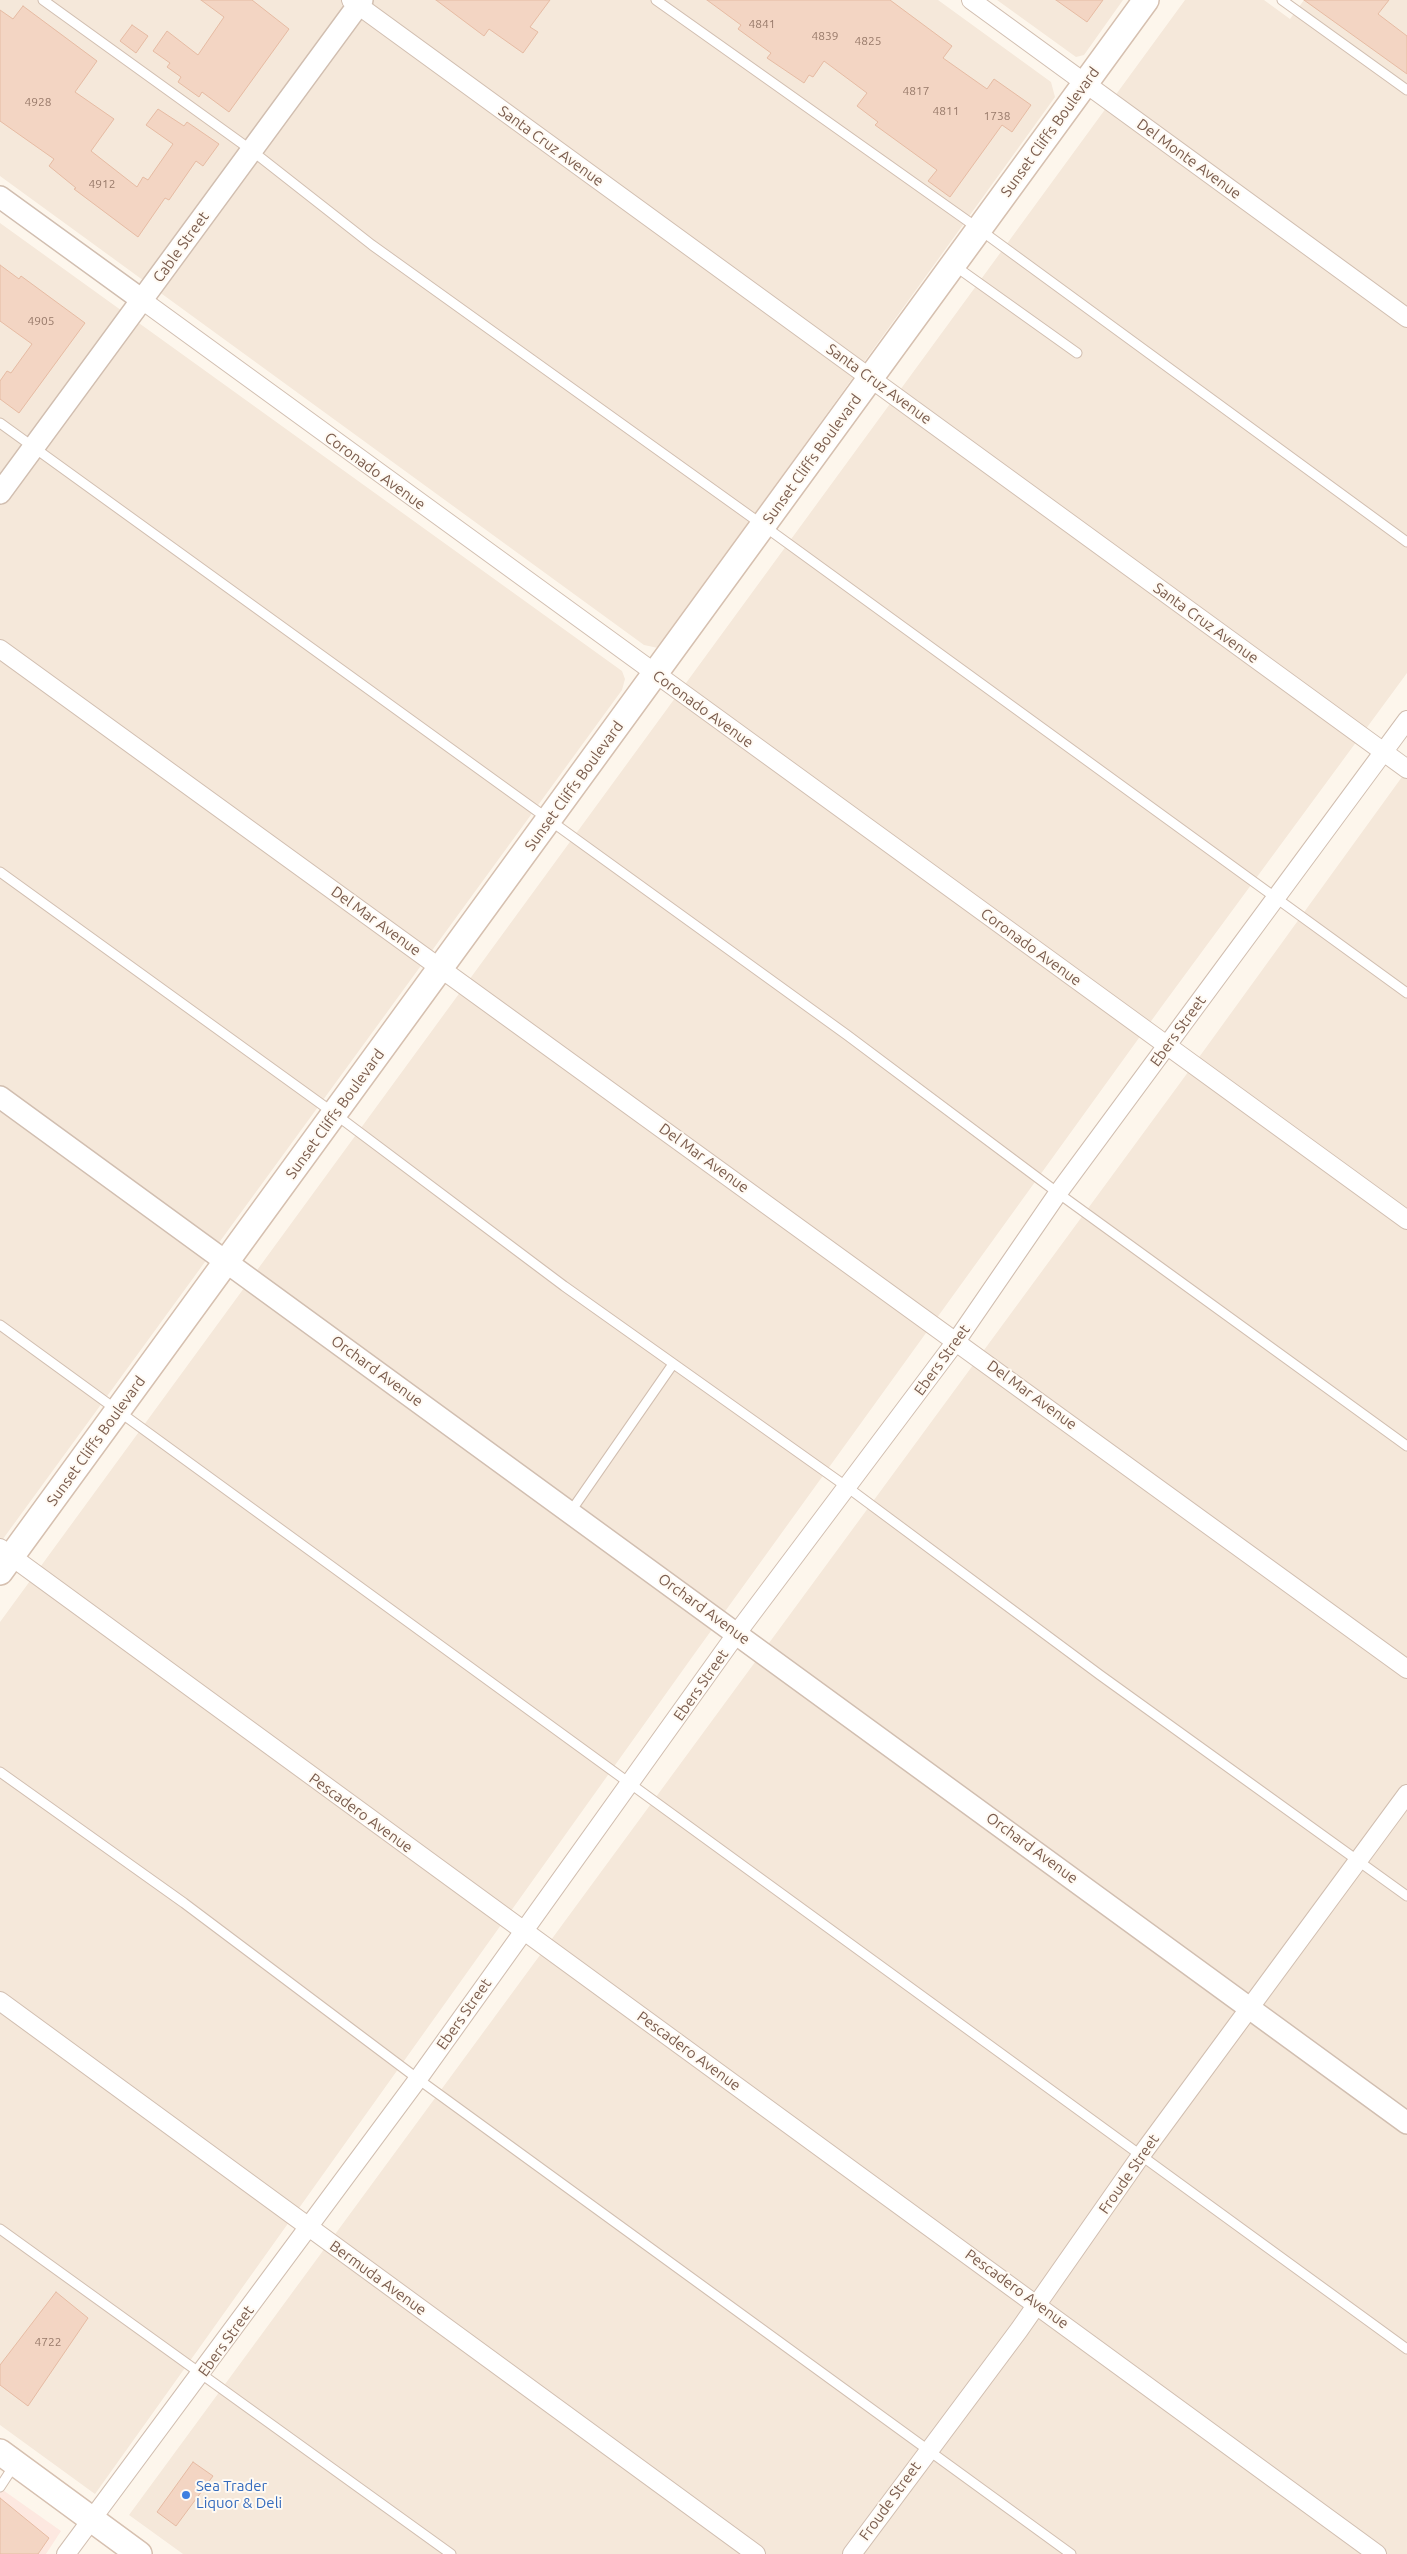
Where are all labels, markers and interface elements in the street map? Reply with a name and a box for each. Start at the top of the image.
house number: 4841 [748,17,776,31]
house number: 4839 [811,29,839,43]
house number: 4825 [854,34,882,48]
street label: Sunset Cliffs Boulevard [997,64,1103,200]
house number: 4817 [902,84,930,98]
house number: 4928 [24,95,52,109]
street label: Santa Cruz Avenue [495,102,607,190]
house number: 4811 [932,104,960,118]
house number: 1738 [983,109,1011,123]
street label: Del Monte Avenue [1133,115,1245,203]
house number: 4912 [88,177,116,191]
street label: Cable Street [149,208,213,286]
house number: 4905 [27,314,55,328]
street label: Santa Cruz Avenue [823,340,935,428]
street label: Sunset Cliffs Boulevard [759,391,865,527]
street label: Coronado Avenue [321,428,429,514]
street label: Santa Cruz Avenue [1150,579,1262,667]
street label: Coronado Avenue [649,666,757,752]
street label: Sunset Cliffs Boulevard [521,718,627,854]
street label: Del Mar Avenue [328,882,424,960]
street label: Coronado Avenue [977,904,1085,990]
street label: Ebers Street [1146,992,1210,1070]
street label: Sunset Cliffs Boulevard [282,1046,388,1182]
street label: Del Mar Avenue [656,1119,752,1197]
street label: Ebers Street [910,1321,974,1399]
street label: Orchard Avenue [328,1332,426,1410]
street label: Del Mar Avenue [984,1356,1080,1434]
street label: Sunset Cliffs Boulevard [43,1373,149,1509]
street label: Orchard Avenue [655,1570,753,1648]
street label: Ebers Street [670,1646,732,1724]
street label: Pescadero Avenue [306,1769,416,1857]
street label: Orchard Avenue [983,1809,1081,1887]
street label: Ebers Street [433,1975,495,2053]
street label: Pescadero Avenue [634,2007,744,2095]
street label: Froude Street [1095,2131,1163,2217]
street label: Bermuda Avenue [326,2237,430,2319]
street label: Pescadero Avenue [962,2245,1072,2333]
street label: Ebers Street [194,2302,258,2380]
house number: 4722 [34,2335,62,2349]
street label: Froude Street [855,2458,925,2544]
place label: Sea Trader Liquor & Deli [196,2477,282,2512]
marker: Sea Trader Liquor & Deli [180,2489,192,2501]

